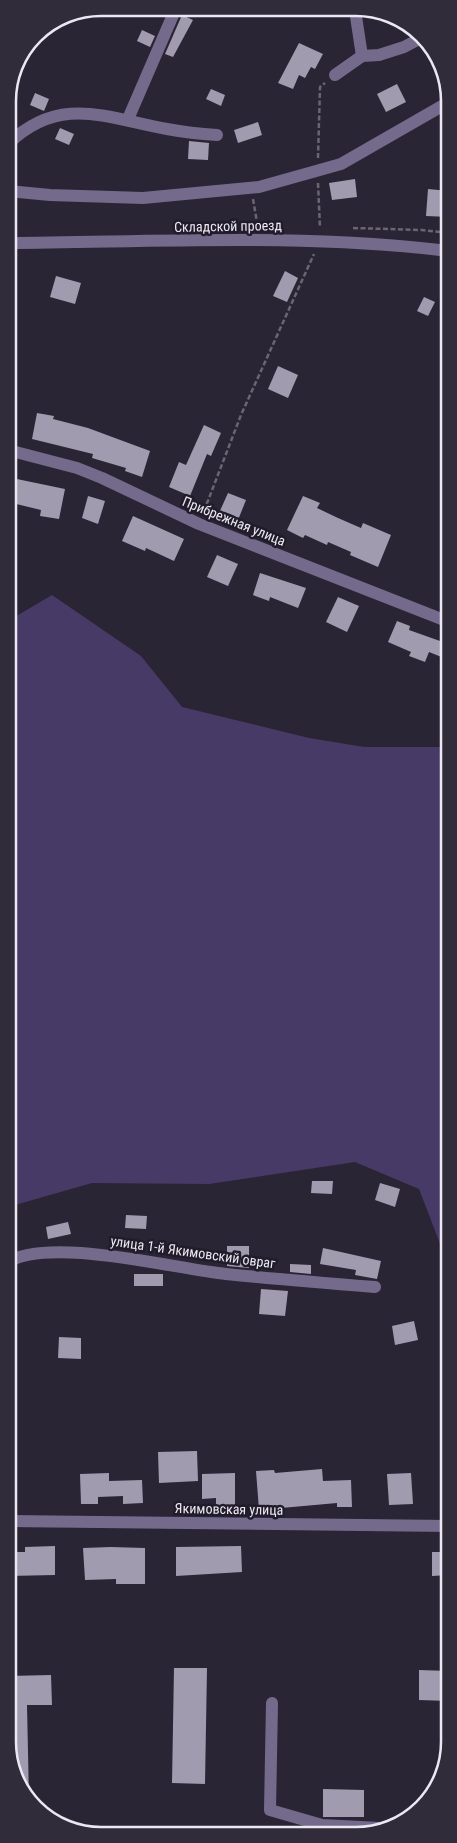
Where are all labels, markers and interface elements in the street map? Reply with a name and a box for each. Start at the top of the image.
street label: Складской проезд [174,217,283,235]
street label: Прибрежная улица [180,493,288,549]
street label: улица 1-й Якимовский овраг [110,1233,276,1271]
street label: Якимовская улица [175,1500,283,1518]

